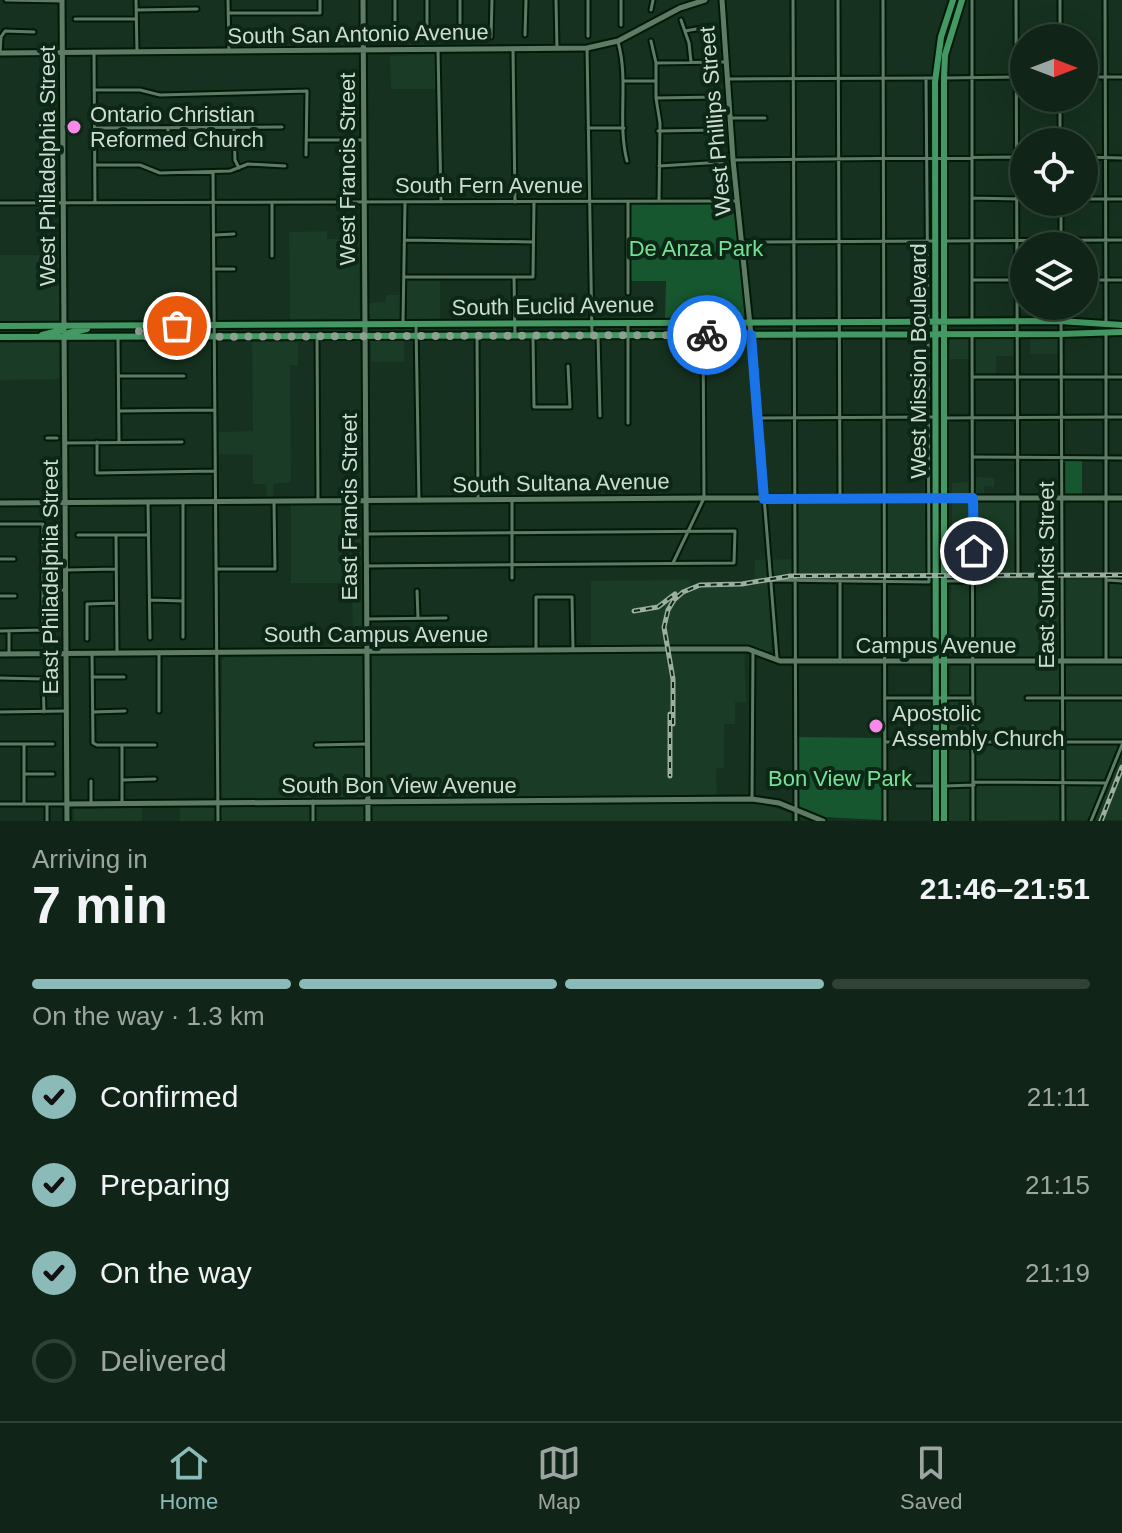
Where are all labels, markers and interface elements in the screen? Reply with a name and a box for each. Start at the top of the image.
street label: South San Antonio Avenue [227,19,489,49]
north arrow [1010,24,1098,112]
map controls [1010,24,1098,320]
street label: West Phillips Street [694,25,736,217]
street label: West Philadelphia Street [35,46,60,286]
street label: West Francis Street [335,73,360,265]
place label: Ontario Christian Reformed Church [90,102,264,152]
marker: Ontario Christian Reformed Church [65,118,83,136]
button: locate [1010,128,1098,216]
street label: South Fern Avenue [395,173,583,198]
button: layers [1010,232,1098,320]
park label: De Anza Park [629,236,764,261]
street label: West Mission Boulevard [906,243,931,479]
pin [143,292,211,360]
street label: South Euclid Avenue [451,292,655,320]
courier [667,295,747,375]
icon: bag [155,304,199,348]
icon: bike [685,313,729,357]
street label: East Francis Street [337,413,362,601]
street label: East Philadelphia Street [38,460,63,694]
street label: South Sultana Avenue [452,469,670,497]
street label: East Sunkist Street [1034,481,1059,669]
pin [940,517,1008,585]
icon: home [952,529,996,573]
street label: South Campus Avenue [264,622,488,647]
street label: Campus Avenue [855,633,1017,658]
place label: Apostolic Assembly Church [892,701,1064,751]
marker: Apostolic Assembly Church [867,717,885,735]
park label: Bon View Park [768,766,913,791]
street label: South Bon View Avenue [281,773,517,798]
text: Arriving in [32,844,148,874]
text: 21:46–21:51 [920,872,1090,905]
text: 7 min [32,876,168,934]
text: On the way · 1.3 km [32,1001,265,1031]
icon: check [32,1075,76,1119]
text: Confirmed [100,1080,238,1113]
text: 21:11 [1027,1082,1090,1112]
icon: check [32,1163,76,1207]
text: Preparing [100,1168,230,1201]
text: 21:15 [1025,1170,1090,1200]
icon: check [32,1251,76,1295]
text: On the way [100,1256,252,1289]
text: 21:19 [1025,1258,1090,1288]
text: Delivered [100,1344,227,1377]
tab: Home [159,1441,218,1515]
tab: Map [537,1441,581,1515]
tab: Saved [900,1441,963,1515]

